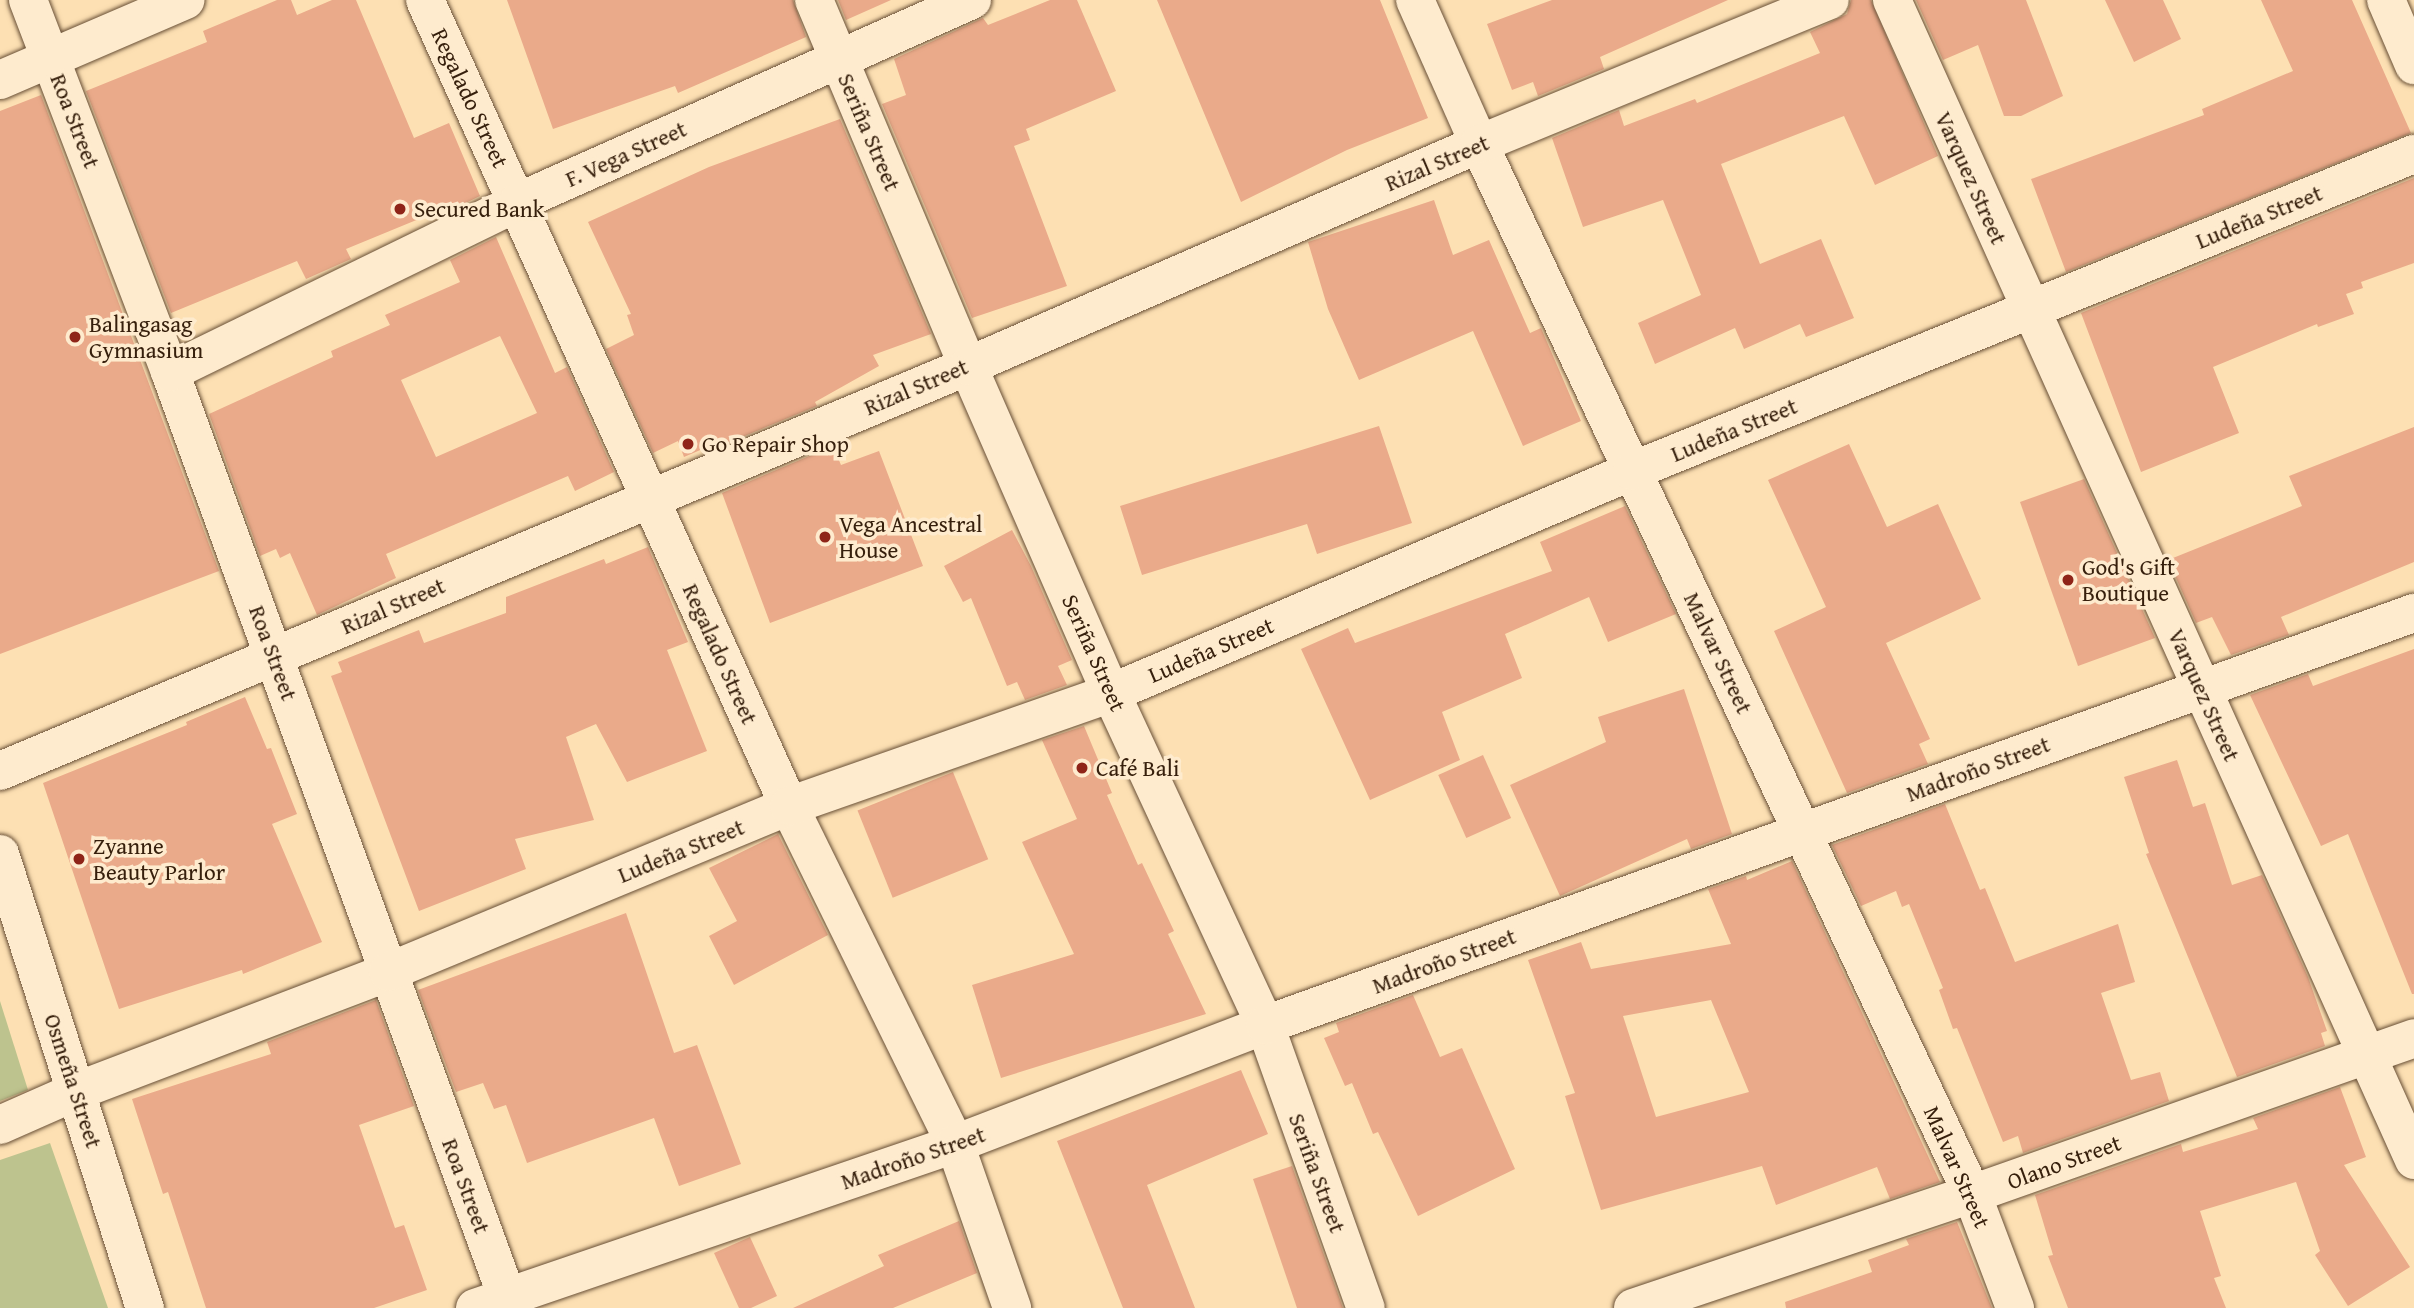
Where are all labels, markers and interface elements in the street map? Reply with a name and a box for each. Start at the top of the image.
street label: Regalado Street [426,24,514,172]
street label: Seriña Street [832,69,906,195]
street label: Roa Street [44,70,106,172]
street label: Varquez Street [1929,107,2013,249]
street label: F. Vega Street [561,115,691,193]
street label: Rizal Street [1381,129,1493,197]
street label: Ludeña Street [2192,179,2326,255]
place label: Secured Bank [414,195,544,223]
marker: Secured Bank [392,201,408,217]
place label: Balingasag Gymnasium [89,310,203,364]
marker: Balingasag Gymnasium [67,329,83,345]
street label: Rizal Street [860,353,972,421]
street label: Ludeña Street [1667,392,1801,468]
place label: Go Repair Shop [702,430,849,458]
marker: Go Repair Shop [680,436,696,452]
place label: Vega Ancestral House [839,510,983,564]
marker: Vega Ancestral House [817,529,833,545]
place label: God's Gift Boutique [2082,553,2175,607]
street label: Rizal Street [337,572,449,640]
marker: God's Gift Boutique [2060,572,2076,588]
street label: Regalado Street [677,579,763,729]
street label: Malvar Street [1678,588,1758,718]
street label: Seriña Street [1056,590,1132,716]
street label: Roa Street [243,602,303,704]
street label: Ludeña Street [1144,611,1278,689]
street label: Varquez Street [2162,624,2246,766]
street label: Madroño Street [1902,730,2054,808]
place label: Café Bali [1096,754,1179,782]
marker: Café Bali [1074,760,1090,776]
street label: Ludeña Street [614,813,748,889]
place label: Zyanne Beauty Parlor [93,832,225,886]
marker: Zyanne Beauty Parlor [71,851,87,867]
street label: Madroño Street [1368,922,1520,1000]
street label: Osmeña Street [38,1010,108,1152]
street label: Malvar Street [1918,1102,1996,1232]
street label: Seriña Street [1283,1110,1351,1236]
street label: Madroño Street [837,1120,989,1196]
street label: Olano Street [2003,1129,2125,1195]
street label: Roa Street [436,1135,496,1237]

